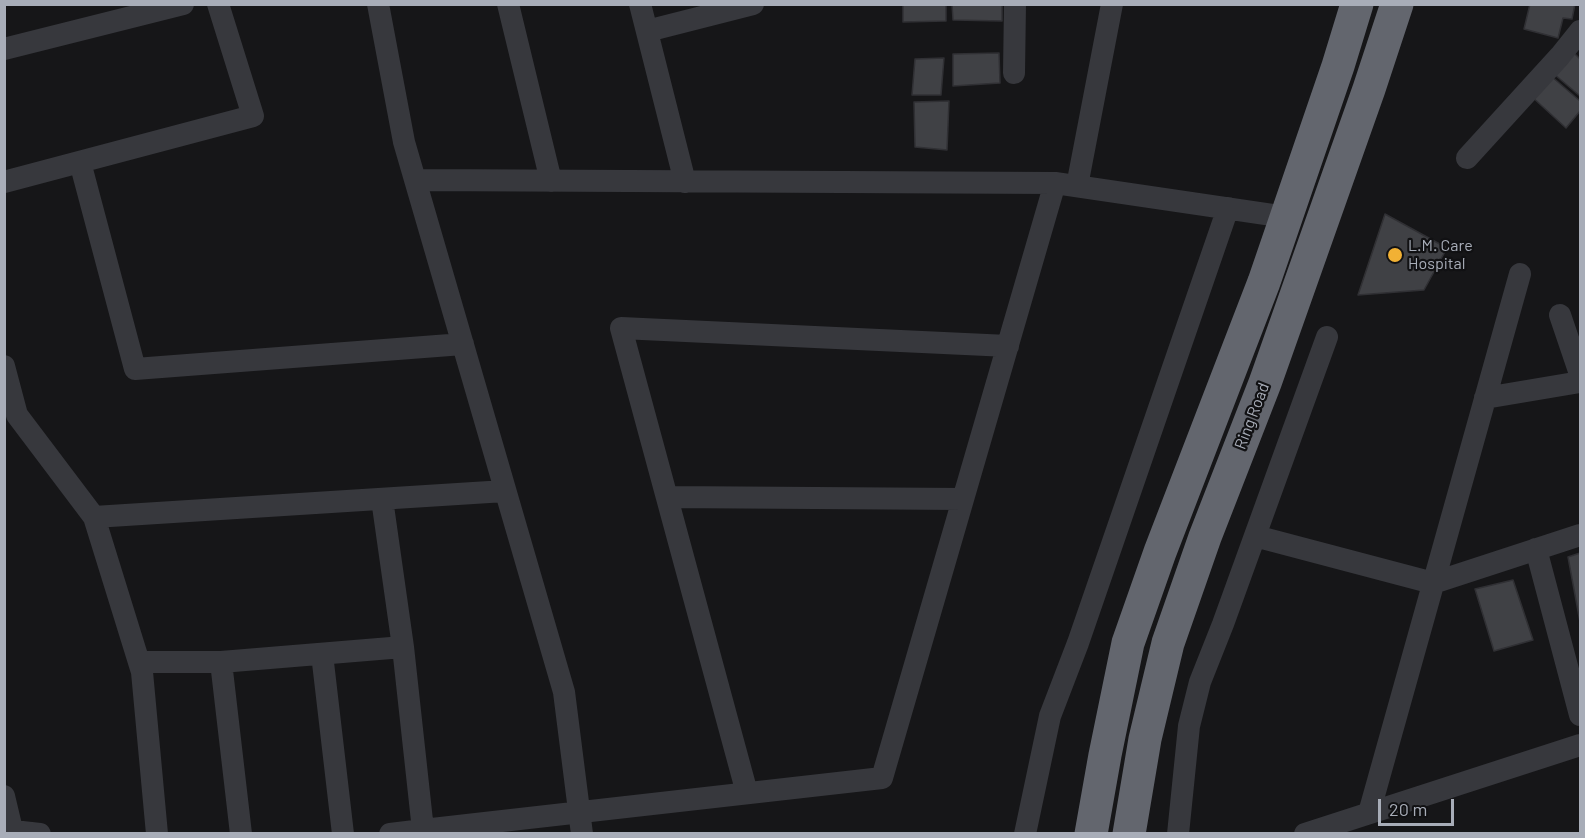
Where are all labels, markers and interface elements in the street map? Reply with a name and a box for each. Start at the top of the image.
place label: L.M. Care Hospital [1408,236,1473,274]
marker: L.M. Care Hospital [1386,246,1404,264]
street label: Ring Road [1231,380,1273,452]
scale bar [1381,787,1458,825]
text: 20 m [1389,798,1427,820]

